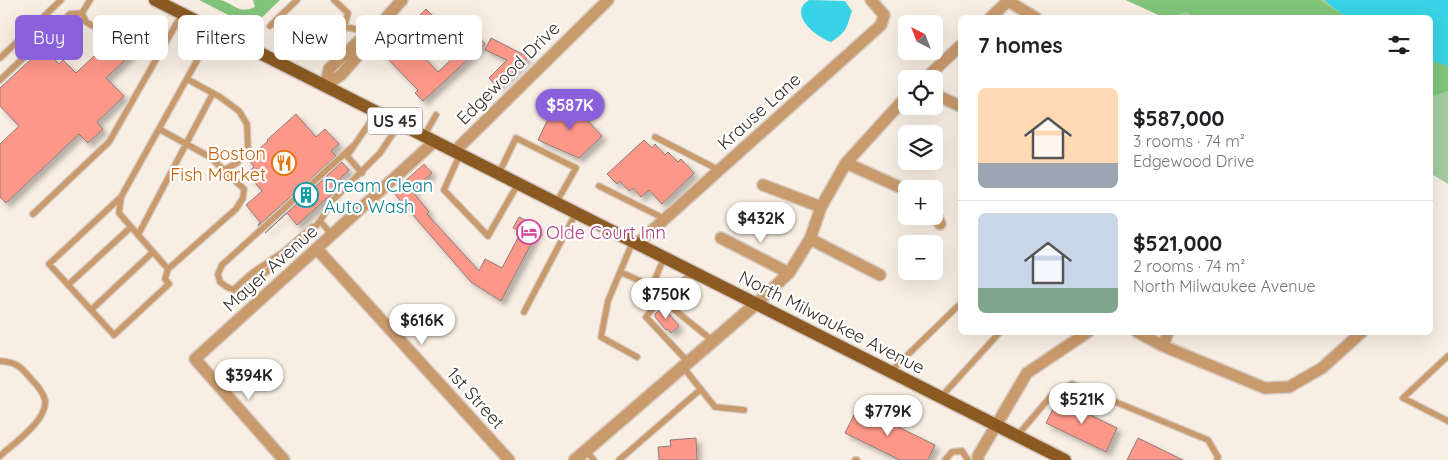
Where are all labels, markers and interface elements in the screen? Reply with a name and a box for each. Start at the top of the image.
chip: Buy [15,15,83,60]
chip: Rent [93,15,168,60]
chip: Filters [178,15,264,60]
chip: New [274,15,346,60]
chip: Apartment [356,15,482,60]
north arrow [898,15,942,60]
map controls [898,15,943,280]
street label: Edgewood Drive [452,17,564,129]
icon: filters [1385,31,1413,59]
text: 7 homes [978,32,1063,58]
street label: Krause Lane [713,68,805,154]
button: locate [898,70,943,115]
pin: $587K [535,88,605,131]
text: $587K [547,95,593,115]
text: $587,000 [1133,105,1225,131]
road number: US 45 [368,108,422,134]
icon: home [1018,108,1078,168]
button: layers [898,125,943,170]
text: 3 rooms · 74 m² [1133,131,1245,151]
place label: Boston Fish Market [170,142,266,186]
restaurant icon: Boston Fish Market [271,150,297,176]
text: Edgewood Drive [1133,151,1254,171]
place label: Dream Clean Auto Wash [324,174,433,218]
button: + [898,180,943,225]
building icon: Dream Clean Auto Wash [293,182,319,208]
pin: $432K [726,202,796,244]
text: $432K [737,208,785,228]
street label: Mayer Avenue [218,219,322,317]
hotel icon: Olde Court Inn [516,219,542,245]
place label: Olde Court Inn [546,221,666,244]
text: $521,000 [1133,230,1222,256]
icon: home [1018,233,1078,293]
button: − [898,235,943,280]
text: 2 rooms · 74 m² [1133,256,1245,276]
street label: North Milwaukee Avenue [735,265,929,379]
text: North Milwaukee Avenue [1133,276,1316,296]
pin: $750K [631,278,701,320]
text: $750K [642,284,690,304]
pin: $616K [387,304,457,346]
text: $616K [400,310,444,330]
pin: $394K [214,358,284,401]
street label: 1st Street [442,362,510,434]
text: $394K [225,365,273,385]
pin: $521K [1047,382,1117,425]
text: $521K [1060,389,1104,409]
pin: $779K [853,394,923,437]
text: $779K [865,401,911,421]

